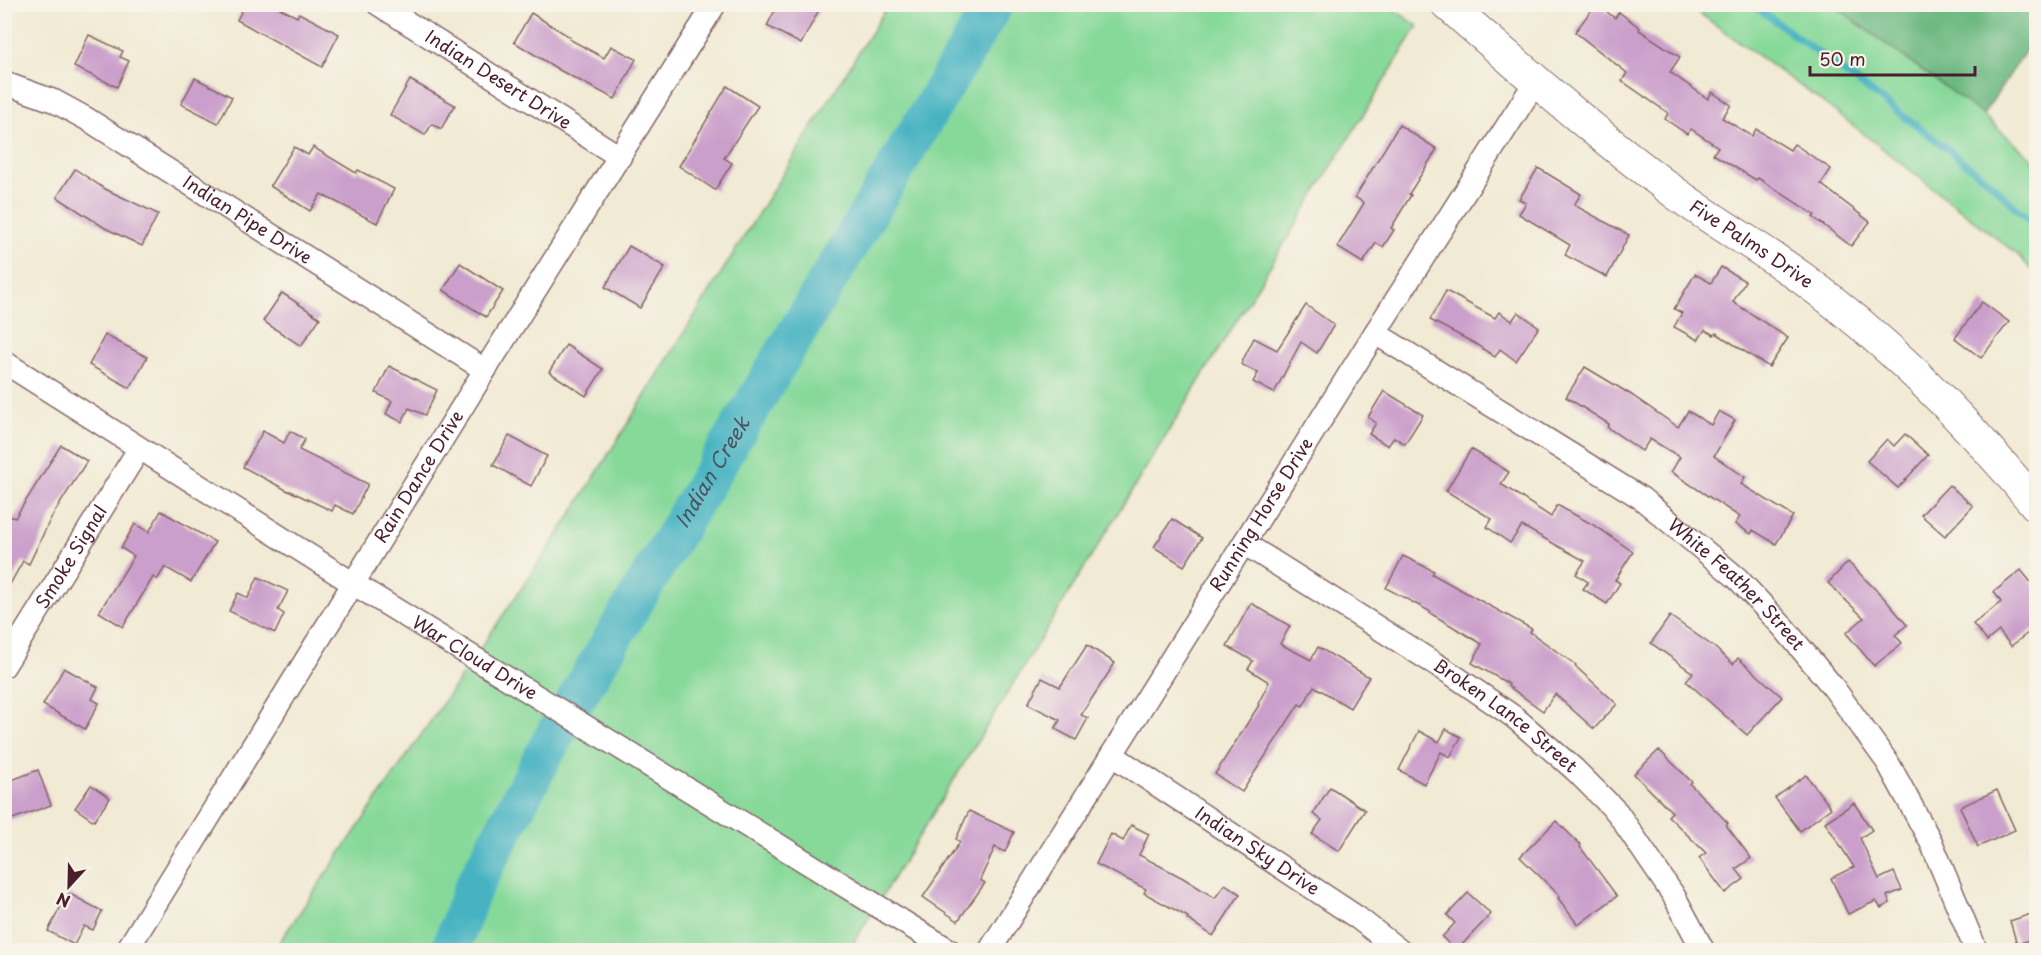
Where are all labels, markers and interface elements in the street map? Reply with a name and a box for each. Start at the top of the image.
street label: Indian Desert Drive [420,22,577,135]
scale bar [1810,39,1975,77]
text: 50 m [1819,45,1866,72]
street label: Indian Pipe Drive [178,168,318,270]
street label: Five Palms Drive [1685,192,1820,294]
street label: Rain Dance Drive [366,404,469,548]
water label: Indian Creek [666,410,757,533]
street label: Running Horse Drive [1202,432,1319,596]
street label: Smoke Signal [28,500,113,613]
street label: White Feather Street [1663,511,1812,656]
street label: War Cloud Drive [408,608,543,706]
street label: Broken Lance Street [1429,651,1584,778]
street label: Indian Sky Drive [1190,799,1326,901]
north arrow [39,856,99,916]
text: N [53,887,73,914]

